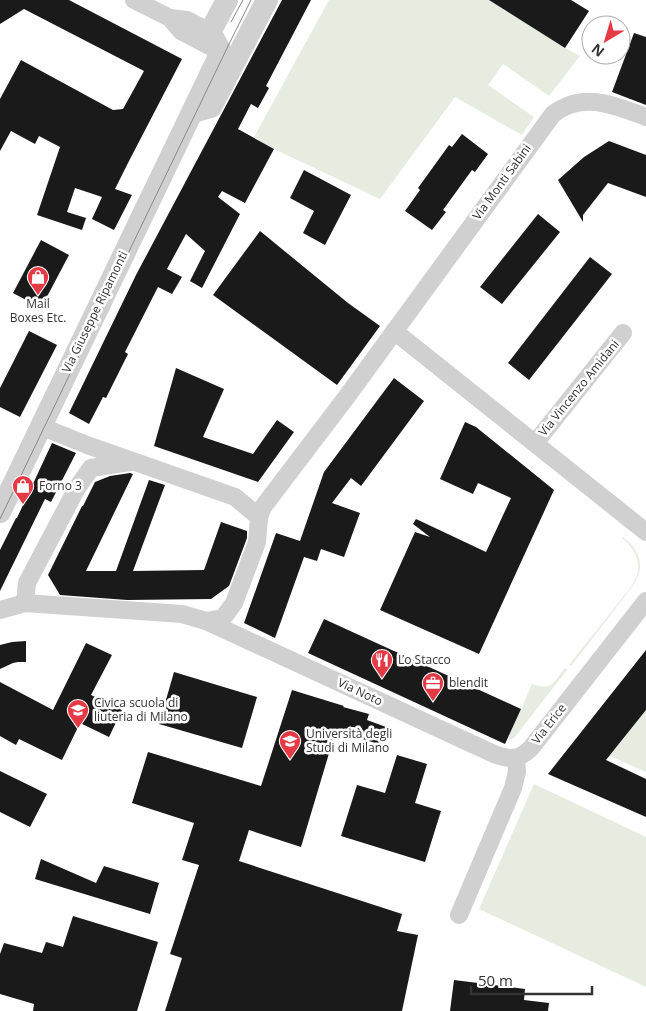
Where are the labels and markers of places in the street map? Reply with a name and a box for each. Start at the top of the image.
shop icon: Mail Boxes Etc. [26,265,50,296]
place label: Mail Boxes Etc. [10,295,66,326]
shop icon: Forno 3 [11,474,35,505]
place label: Forno 3 [39,477,82,494]
restaurant icon: Lo Stacco [370,648,394,679]
place label: Lo Stacco [398,651,451,668]
office icon: blendit [421,671,445,702]
place label: blendit [449,674,488,691]
place label: Civica scuola di liuteria di Milano [94,694,188,725]
school or university icon: Civica scuola di liuteria di Milano [66,698,90,729]
place label: Università degli Studi di Milano [306,725,392,756]
school or university icon: Università degli Studi di Milano [278,729,302,760]

